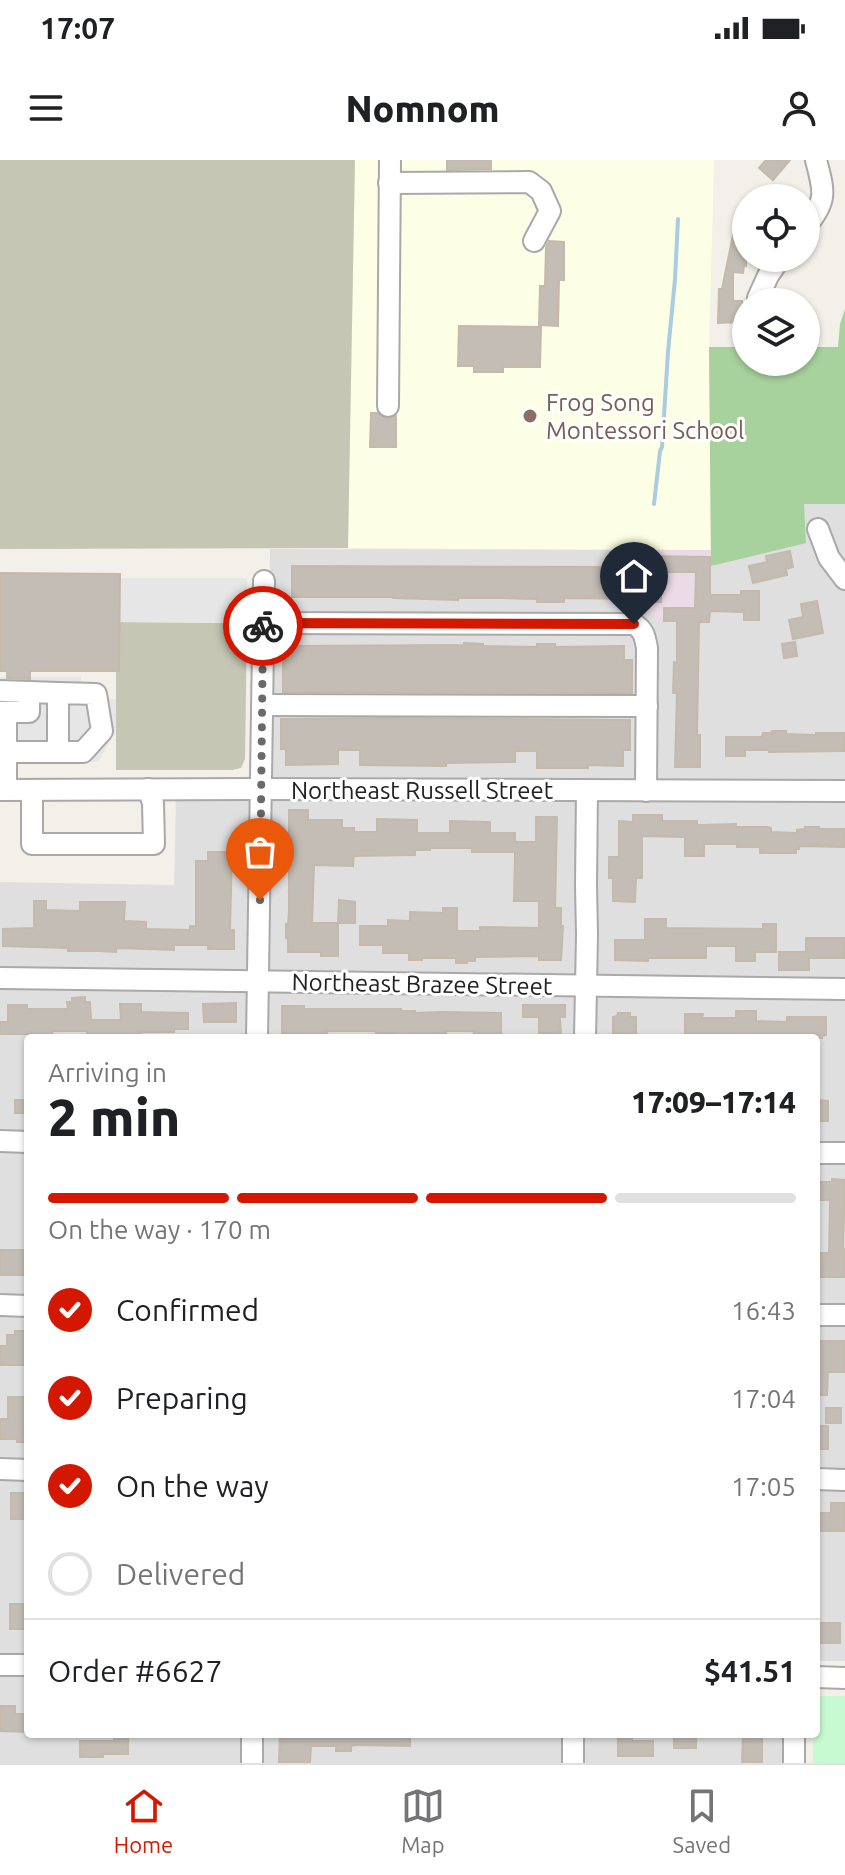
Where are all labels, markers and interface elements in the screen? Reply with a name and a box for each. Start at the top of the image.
text: 17:07 [40,11,115,45]
icon: menu [24,86,68,130]
icon: person [777,86,821,130]
text: Nomnom [345,88,500,129]
map controls [732,184,820,376]
button: locate [732,184,820,272]
button: layers [732,288,820,376]
place label: Frog Song Montessori School [546,389,744,444]
marker: Frog Song Montessori School [521,407,539,425]
pin [600,542,668,624]
icon: home [612,554,656,598]
courier [223,586,303,666]
icon: bike [241,604,285,648]
street label: Northeast Russell Street [291,777,554,804]
pin [226,818,294,900]
icon: bag [238,830,282,874]
street label: Northeast Brazee Street [291,968,553,1000]
text: Arriving in [48,1058,167,1087]
text: 17:09–17:14 [631,1085,796,1119]
text: 2 min [48,1088,180,1146]
text: On the way · 170 m [48,1215,271,1244]
icon: check [48,1288,92,1332]
text: Confirmed [116,1293,259,1327]
text: 16:43 [731,1296,796,1325]
icon: check [48,1376,92,1420]
text: Preparing [116,1381,248,1415]
text: 17:04 [731,1384,796,1413]
icon: check [48,1464,92,1508]
text: On the way [116,1469,269,1503]
text: 17:05 [731,1472,796,1501]
text: Delivered [116,1557,245,1591]
text: Order #6627 [48,1654,222,1688]
text: $41.51 [704,1654,796,1688]
tab: Home [114,1784,173,1857]
tab: Map [401,1784,445,1857]
tab: Saved [673,1784,731,1857]

